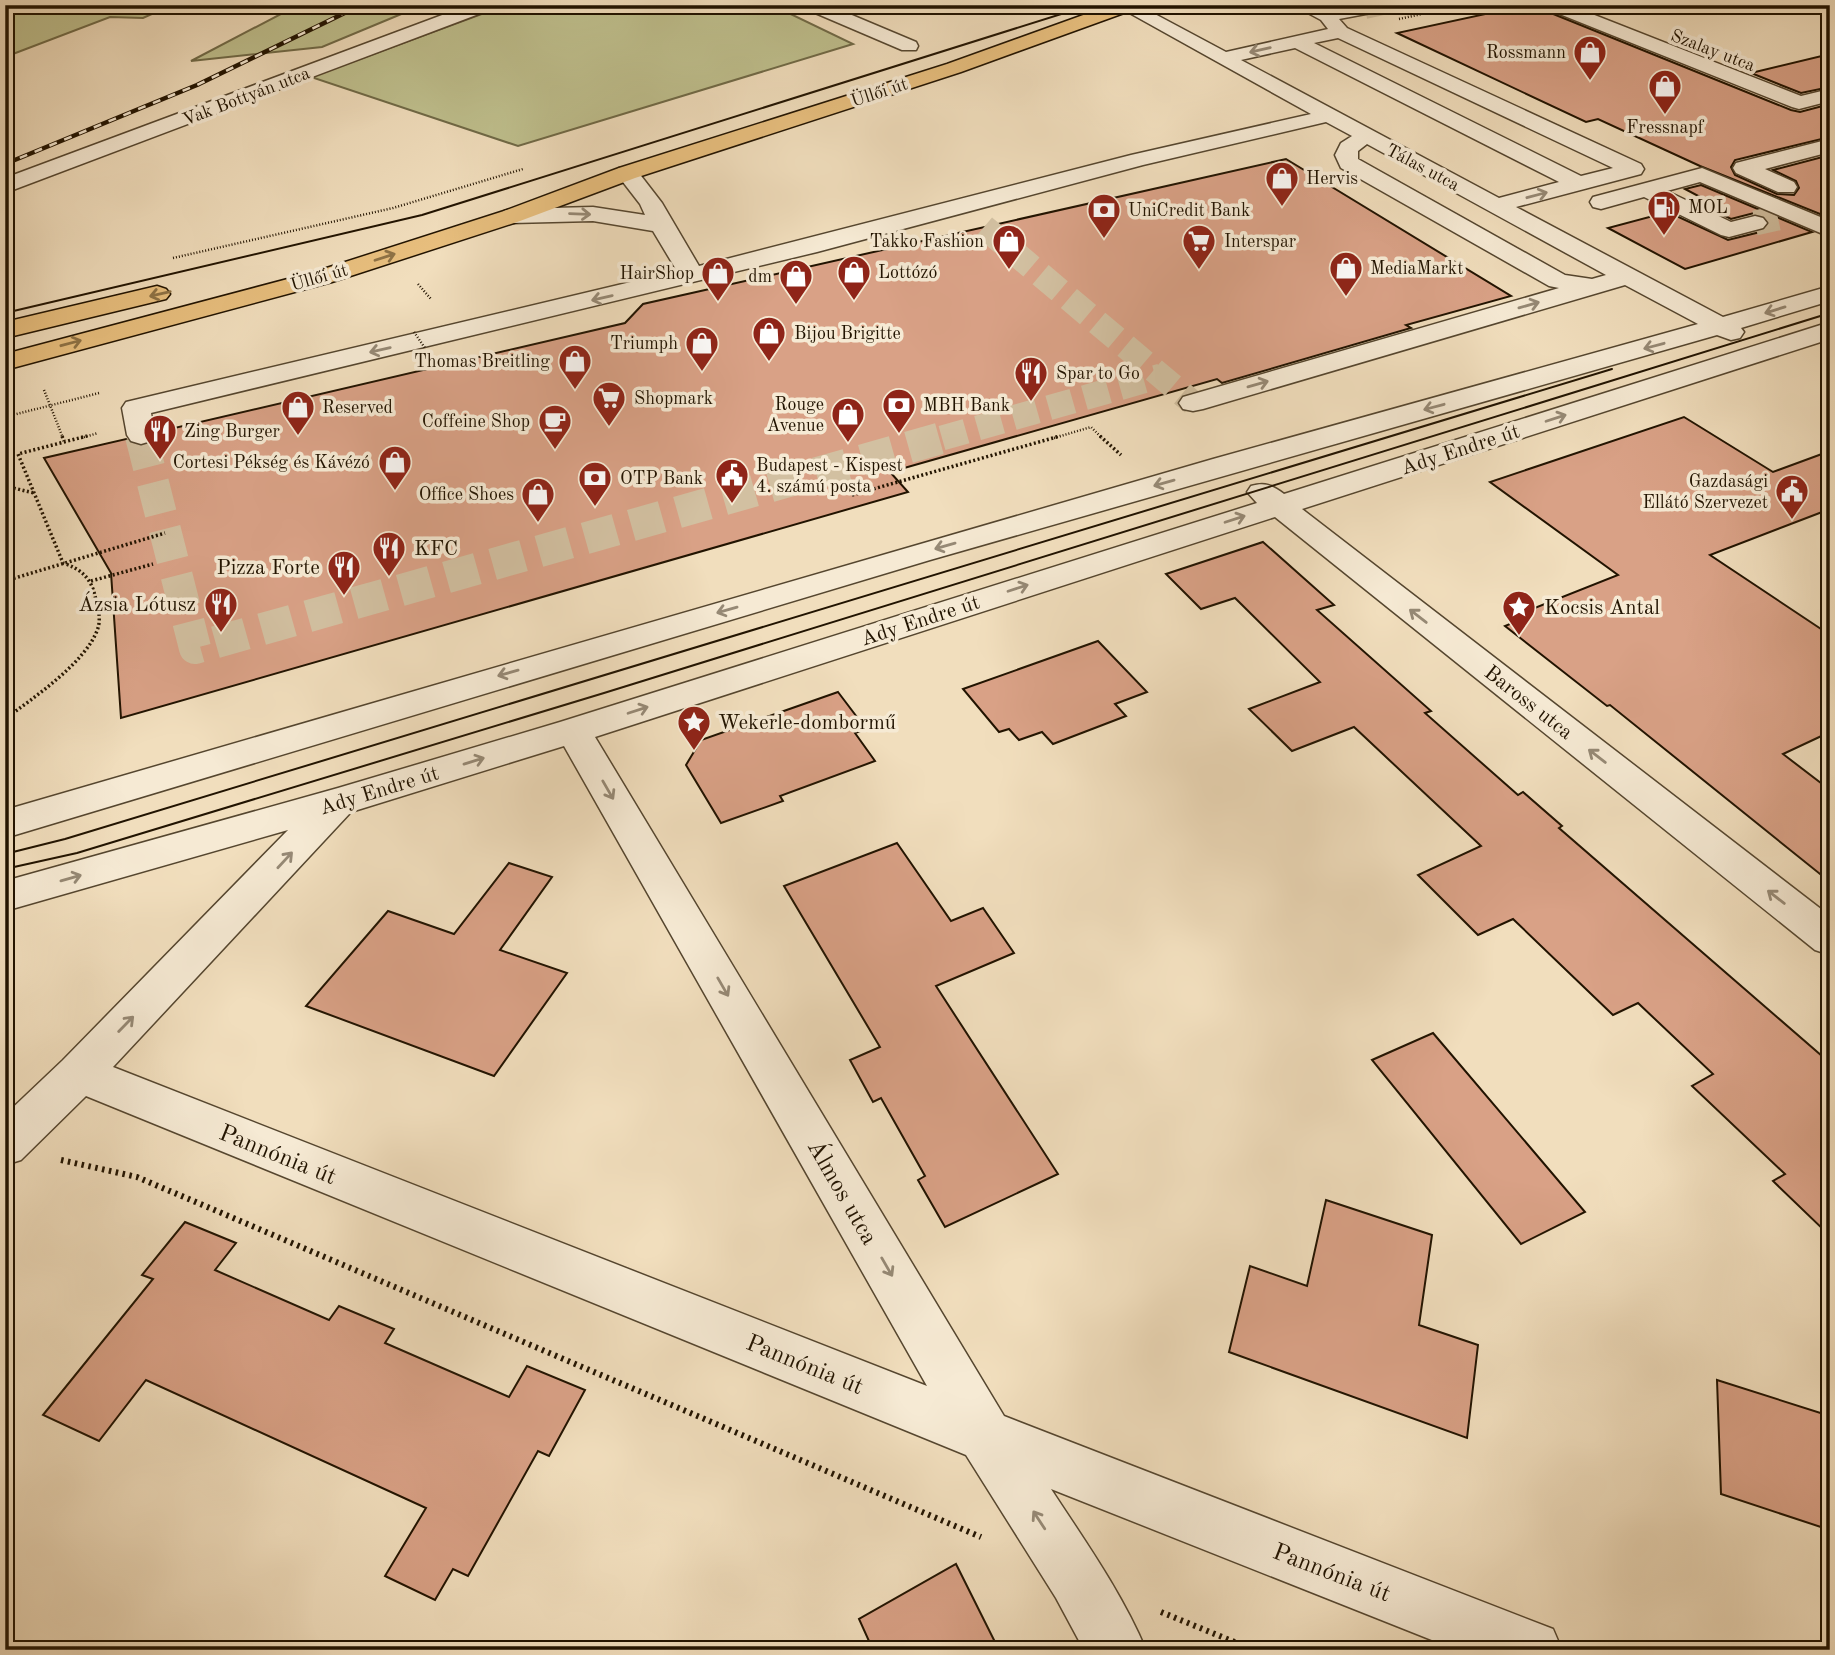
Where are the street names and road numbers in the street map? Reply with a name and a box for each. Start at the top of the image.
street label: Szalay utca [1668,27,1757,75]
street label: Vak Bottyán utca [180,64,313,130]
street label: Üllői út [847,72,910,111]
street label: Tálas utca [1383,141,1462,195]
street label: Üllői út [288,257,350,295]
street label: Ady Endre út [1398,421,1522,479]
street label: Ady Endre út [858,592,982,650]
street label: Baross utca [1480,662,1576,744]
street label: Ady Endre út [317,763,442,820]
street label: Pannónia út [215,1121,339,1190]
street label: Álmos utca [802,1135,884,1250]
street label: Pannónia út [742,1331,866,1400]
street label: Pannónia út [1269,1540,1394,1607]

